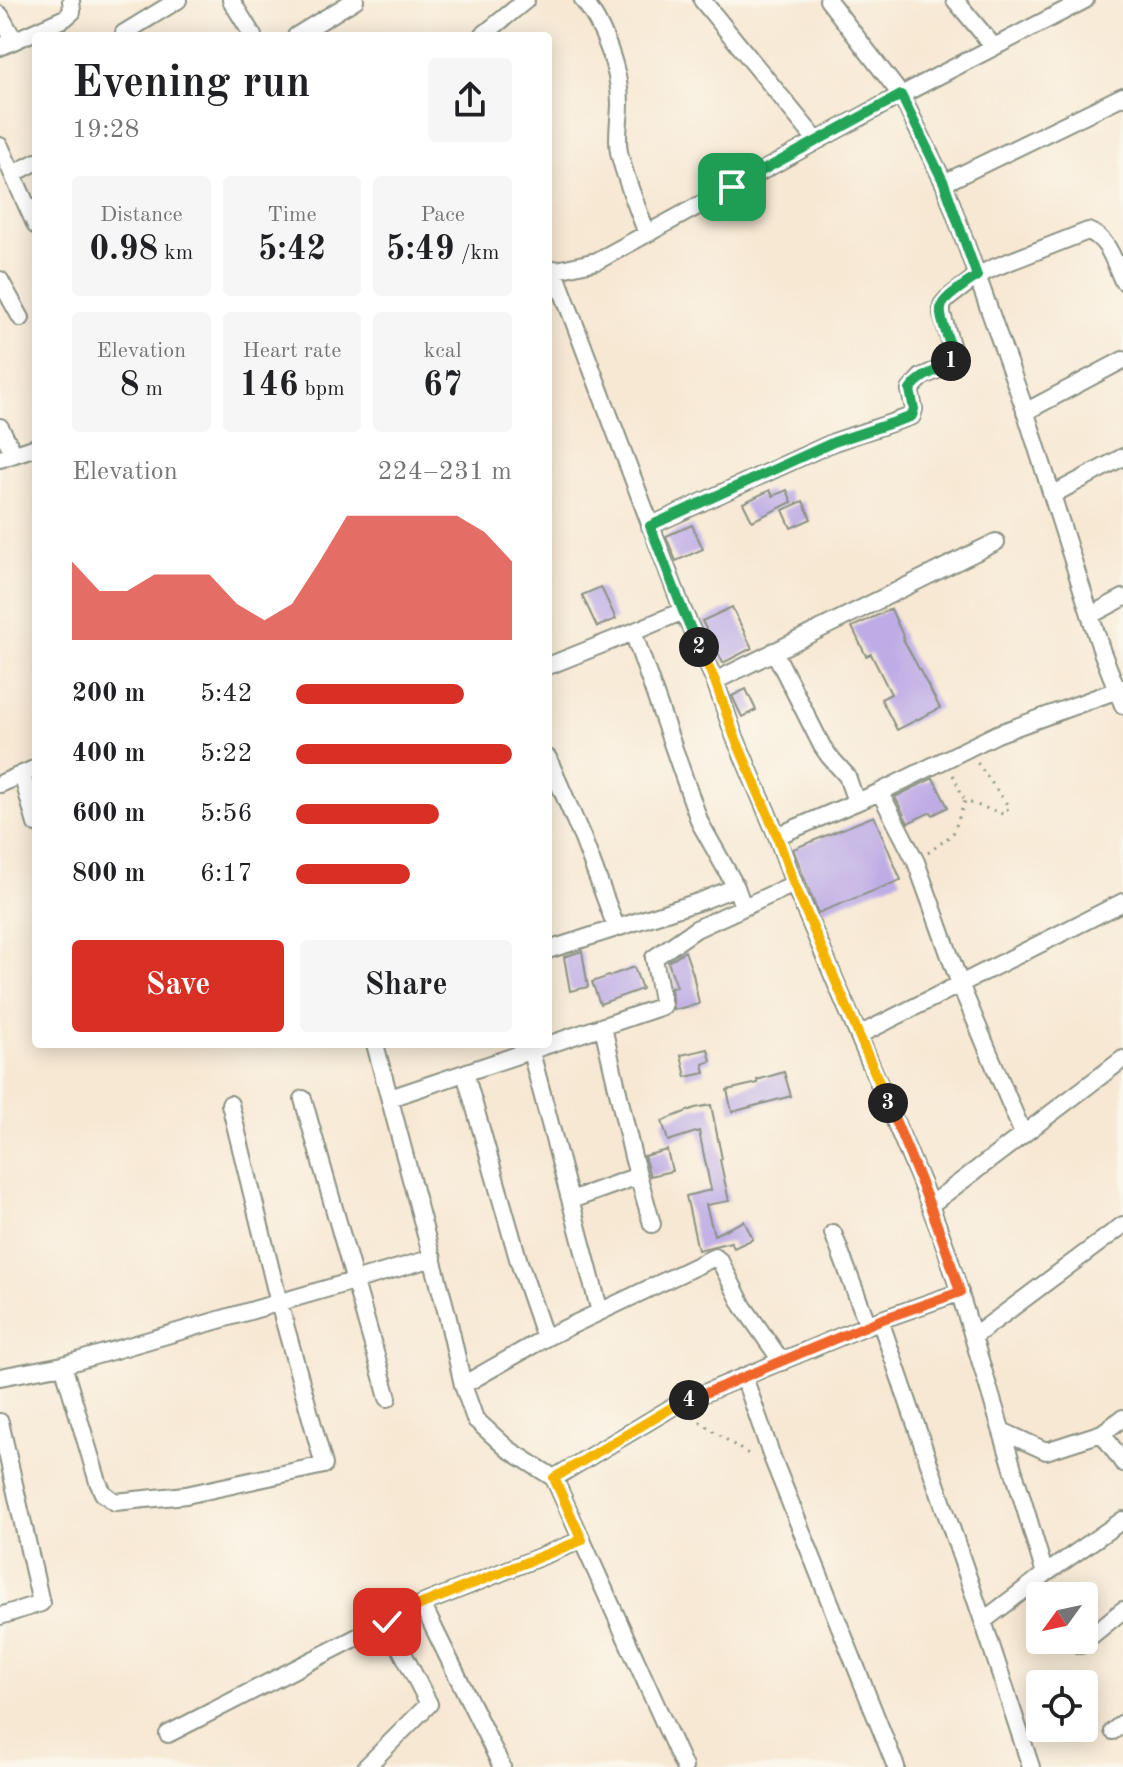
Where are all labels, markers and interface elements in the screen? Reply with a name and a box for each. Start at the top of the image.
button: share [428,58,512,142]
text: Evening run [72,62,310,106]
text: 19:28 [72,117,140,143]
pin [698,153,766,221]
icon: arrive [710,165,754,209]
text: Distance [100,204,183,226]
text: Time [267,204,317,226]
text: Pace [420,204,465,226]
text: 0.98 [89,233,158,267]
text: 5:42 [258,233,326,267]
text: 5:49 [386,233,455,267]
text: km [158,242,193,264]
text: /km [455,242,499,264]
text: Elevation [97,340,186,362]
text: Heart rate [243,340,341,362]
text: kcal [424,340,462,362]
pin: 1 [931,341,971,381]
text: 1 [945,350,957,372]
text: 8 [120,369,139,403]
text: 146 [239,369,298,403]
text: 67 [423,369,462,403]
text: m [139,378,163,400]
text: bpm [298,378,345,400]
text: Elevation [72,459,178,485]
text: 224–231 m [377,459,512,485]
pin: 2 [679,627,719,667]
text: 2 [693,636,705,658]
text: 200 m [72,681,145,707]
text: 5:42 [200,681,253,707]
text: 400 m [72,741,145,767]
text: 5:22 [200,741,253,767]
text: 600 m [72,801,145,827]
text: 5:56 [200,801,253,827]
text: 800 m [72,861,145,887]
text: 6:17 [200,861,253,887]
button: Save [72,940,284,1032]
button: Share [300,940,512,1032]
pin: 3 [868,1083,908,1123]
text: 3 [882,1092,894,1114]
pin: 4 [669,1380,709,1420]
text: 4 [683,1389,695,1411]
north arrow [1026,1582,1098,1654]
map controls [1026,1582,1098,1742]
pin [353,1588,421,1656]
icon: check [365,1600,409,1644]
button: locate [1026,1670,1098,1742]

